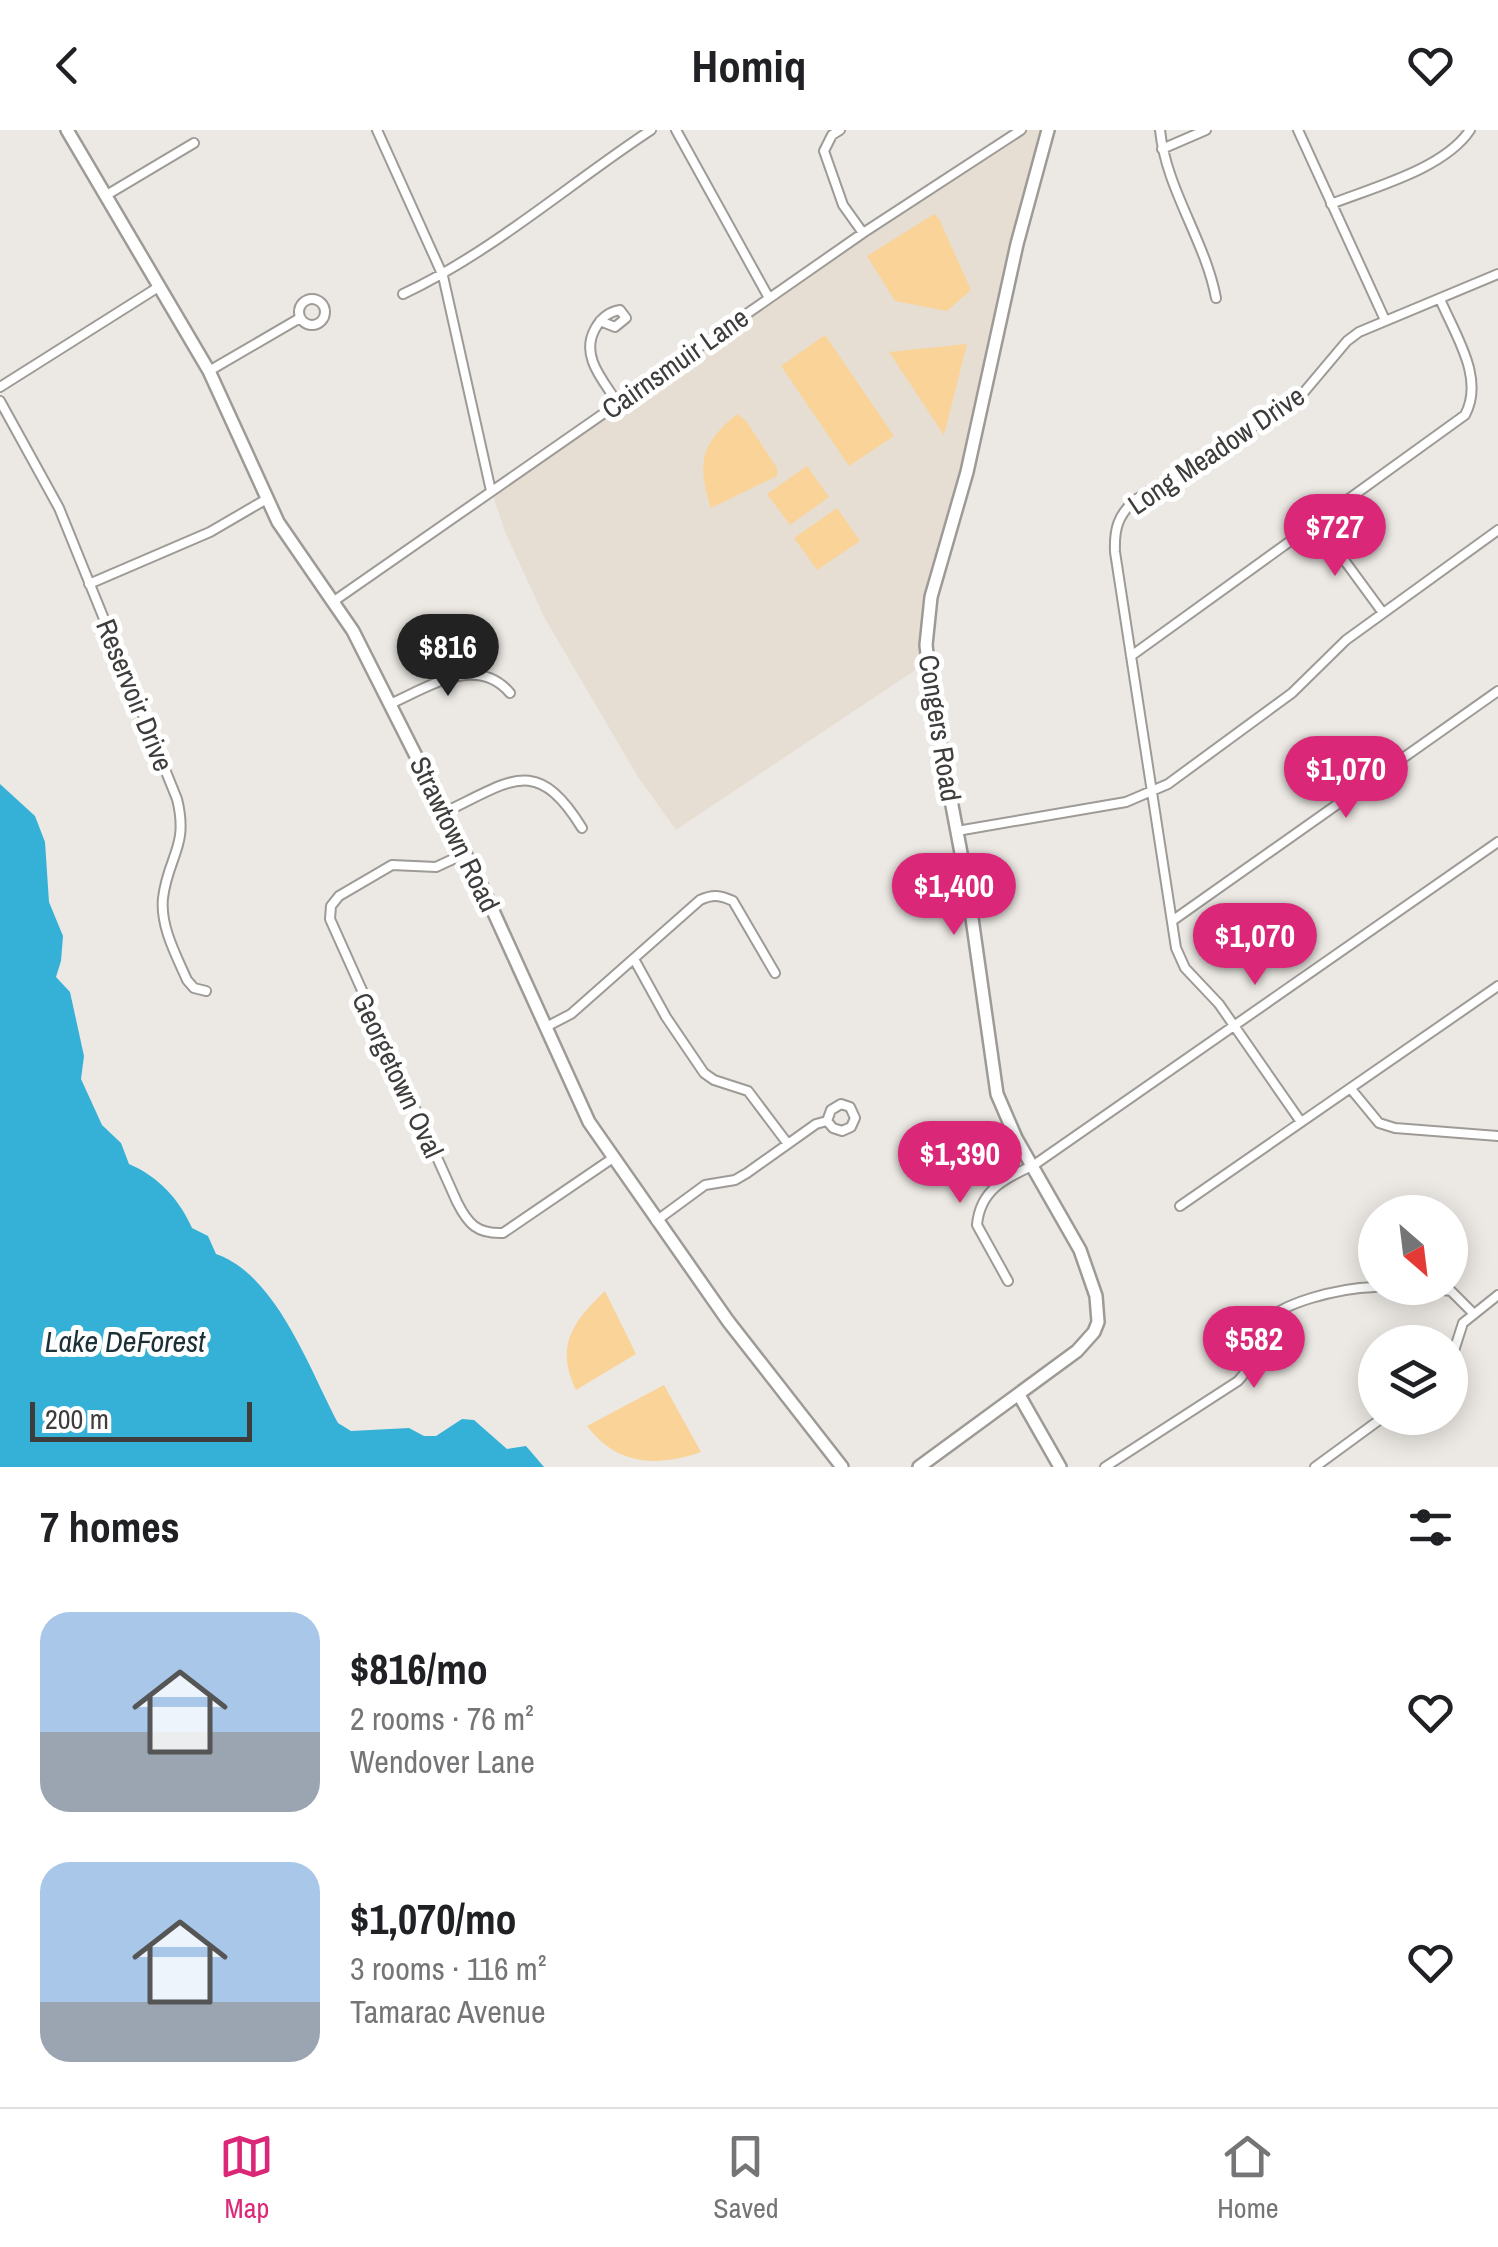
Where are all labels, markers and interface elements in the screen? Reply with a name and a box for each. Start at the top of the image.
text: Homiq [692,35,806,96]
icon: back [40,38,95,93]
icon: heart [1403,38,1458,93]
street label: Cairnsmuir Lane [594,298,756,428]
street label: Long Meadow Drive [1120,377,1312,523]
pin: $727 [1276,494,1394,579]
text: $727 [1306,505,1364,548]
street label: Reservoir Drive [87,613,183,777]
pin: $816 [389,614,507,699]
text: $816 [419,625,477,668]
street label: Congers Road [910,652,970,804]
pin: $1,070 [1265,736,1427,821]
text: $1,070 [1306,747,1386,790]
street label: Strawtown Road [401,750,509,918]
pin: $1,400 [873,853,1035,938]
text: $1,400 [914,864,994,907]
pin: $1,070 [1174,903,1336,988]
text: $1,070 [1215,914,1295,957]
street label: Georgetown Oval [343,986,453,1164]
pin: $1,390 [879,1121,1041,1206]
text: $1,390 [920,1132,1000,1175]
north arrow [1358,1195,1468,1305]
map controls [1358,1195,1468,1435]
pin: $582 [1195,1306,1313,1391]
text: $582 [1225,1317,1283,1360]
water label: Lake DeForest [45,1321,206,1361]
button: layers [1358,1325,1468,1435]
scale bar [30,1397,252,1442]
text: 200 m [45,1400,109,1438]
text: 7 homes [40,1499,180,1555]
icon: filters [1403,1500,1458,1555]
text: $816/mo [350,1641,488,1697]
icon: home [120,1652,240,1772]
icon: heart [1403,1685,1458,1740]
text: 2 rooms · 76 m² [350,1697,534,1740]
text: Wendover Lane [350,1740,535,1783]
text: $1,070/mo [350,1891,517,1947]
icon: home [120,1902,240,2022]
icon: heart [1403,1935,1458,1990]
text: 3 rooms · 116 m² [350,1947,546,1990]
text: Tamarac Avenue [350,1990,546,2033]
tab: Map [219,2129,274,2227]
tab: Saved [713,2129,778,2227]
tab: Home [1217,2129,1279,2227]

